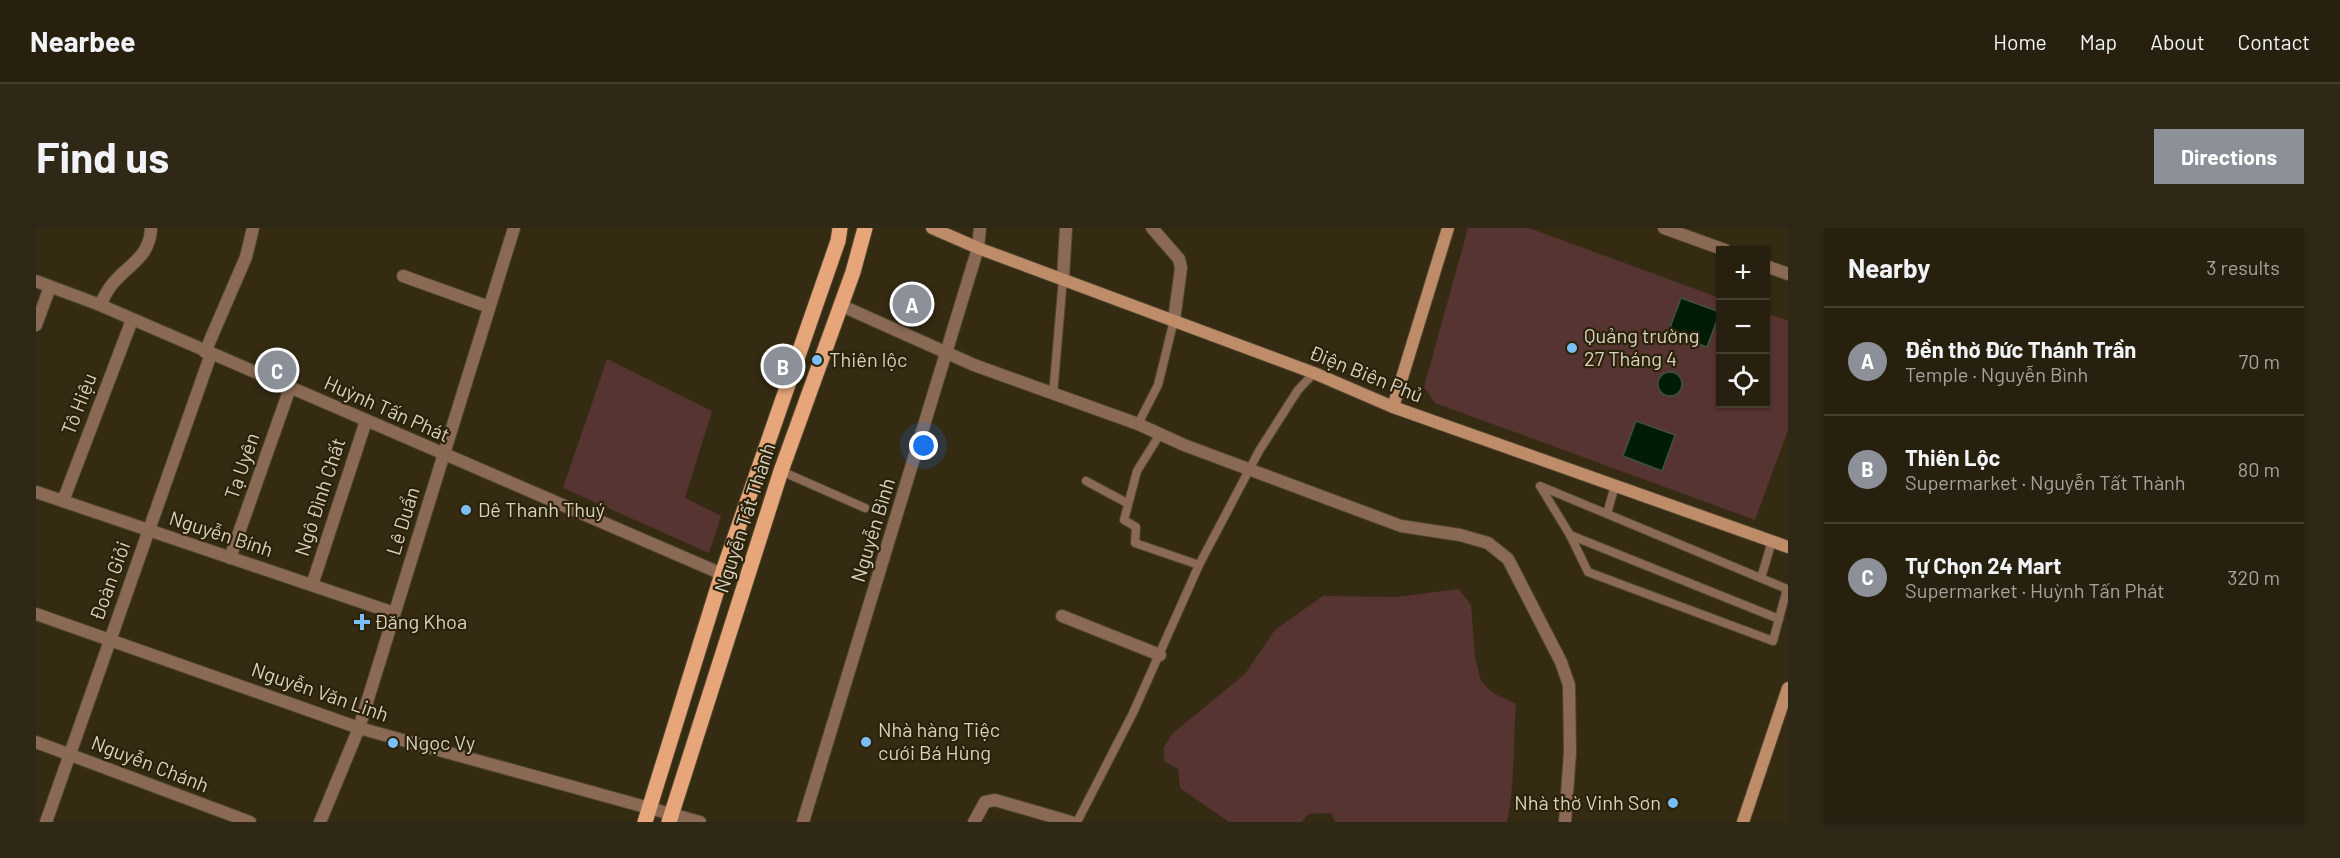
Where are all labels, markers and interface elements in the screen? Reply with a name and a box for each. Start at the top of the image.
text: Nearbee [30,24,136,58]
text: Home [1993,29,2047,54]
text: Map [2080,29,2117,54]
text: About [2150,29,2205,54]
text: Contact [2238,29,2310,54]
button: Directions [2154,129,2304,184]
text: Find us [36,131,169,181]
map controls [1716,246,1770,408]
button: + [1716,246,1770,300]
text: Nearby [1848,252,1930,283]
text: 3 results [2206,255,2280,279]
pin: A [892,282,932,326]
button: − [1716,300,1770,354]
place label: Quảng trường 27 Tháng 4 [1584,323,1699,370]
text: Đền thờ Đức Thánh Trần [1905,336,2136,362]
street label: Điện Biên Phủ [1306,339,1427,407]
marker: Quảng trường 27 Tháng 4 [1565,341,1579,355]
pin: B [764,344,802,388]
place label: Thiên lộc [829,347,907,371]
pin: C [258,348,296,392]
text: A [1861,349,1874,373]
text: 70 m [2239,349,2280,373]
marker: Thiên lộc [810,353,824,367]
button: locate [1716,354,1770,408]
text: Temple · Nguyễn Bình [1905,362,2088,386]
street label: Tô Hiệu [55,369,101,438]
street label: Huỳnh Tấn Phát [321,370,454,446]
street label: Tạ Uyên [219,429,264,502]
your location [909,431,938,460]
street label: Ngô Đình Chất [289,435,349,559]
street label: Nguyễn Tất Thành [709,440,780,595]
text: Thiên Lộc [1905,444,2000,470]
text: B [1861,457,1874,481]
text: 80 m [2238,457,2280,481]
text: Supermarket · Nguyễn Tất Thành [1905,470,2186,494]
street label: Nguyễn Bình [845,475,899,585]
street label: Lê Duẩn [380,484,424,558]
place label: Dê Thanh Thuý [478,497,605,521]
marker: Dê Thanh Thuý [459,503,473,517]
street label: Nguyễn Bính [166,505,276,561]
street label: Đoàn Giỏi [84,538,134,624]
text: Tự Chọn 24 Mart [1905,552,2061,578]
text: C [1861,565,1874,589]
text: 320 m [2227,565,2280,589]
text: Supermarket · Huỳnh Tấn Phát [1905,578,2165,602]
place label: Đăng Khoa [374,609,467,633]
marker: Đăng Khoa [355,615,369,629]
street label: Nguyễn Văn Linh [249,656,392,726]
place label: Nhà hàng Tiệc cưới Bá Hùng [878,717,1000,764]
street label: Nguyễn Chánh [88,730,213,796]
place label: Ngọc Vy [405,730,475,754]
marker: Nhà hàng Tiệc cưới Bá Hùng [859,735,873,749]
marker: Ngọc Vy [386,736,400,750]
place label: Nhà thờ Vinh Sơn [1514,790,1661,814]
marker: Nhà thờ Vinh Sơn [1666,796,1680,810]

